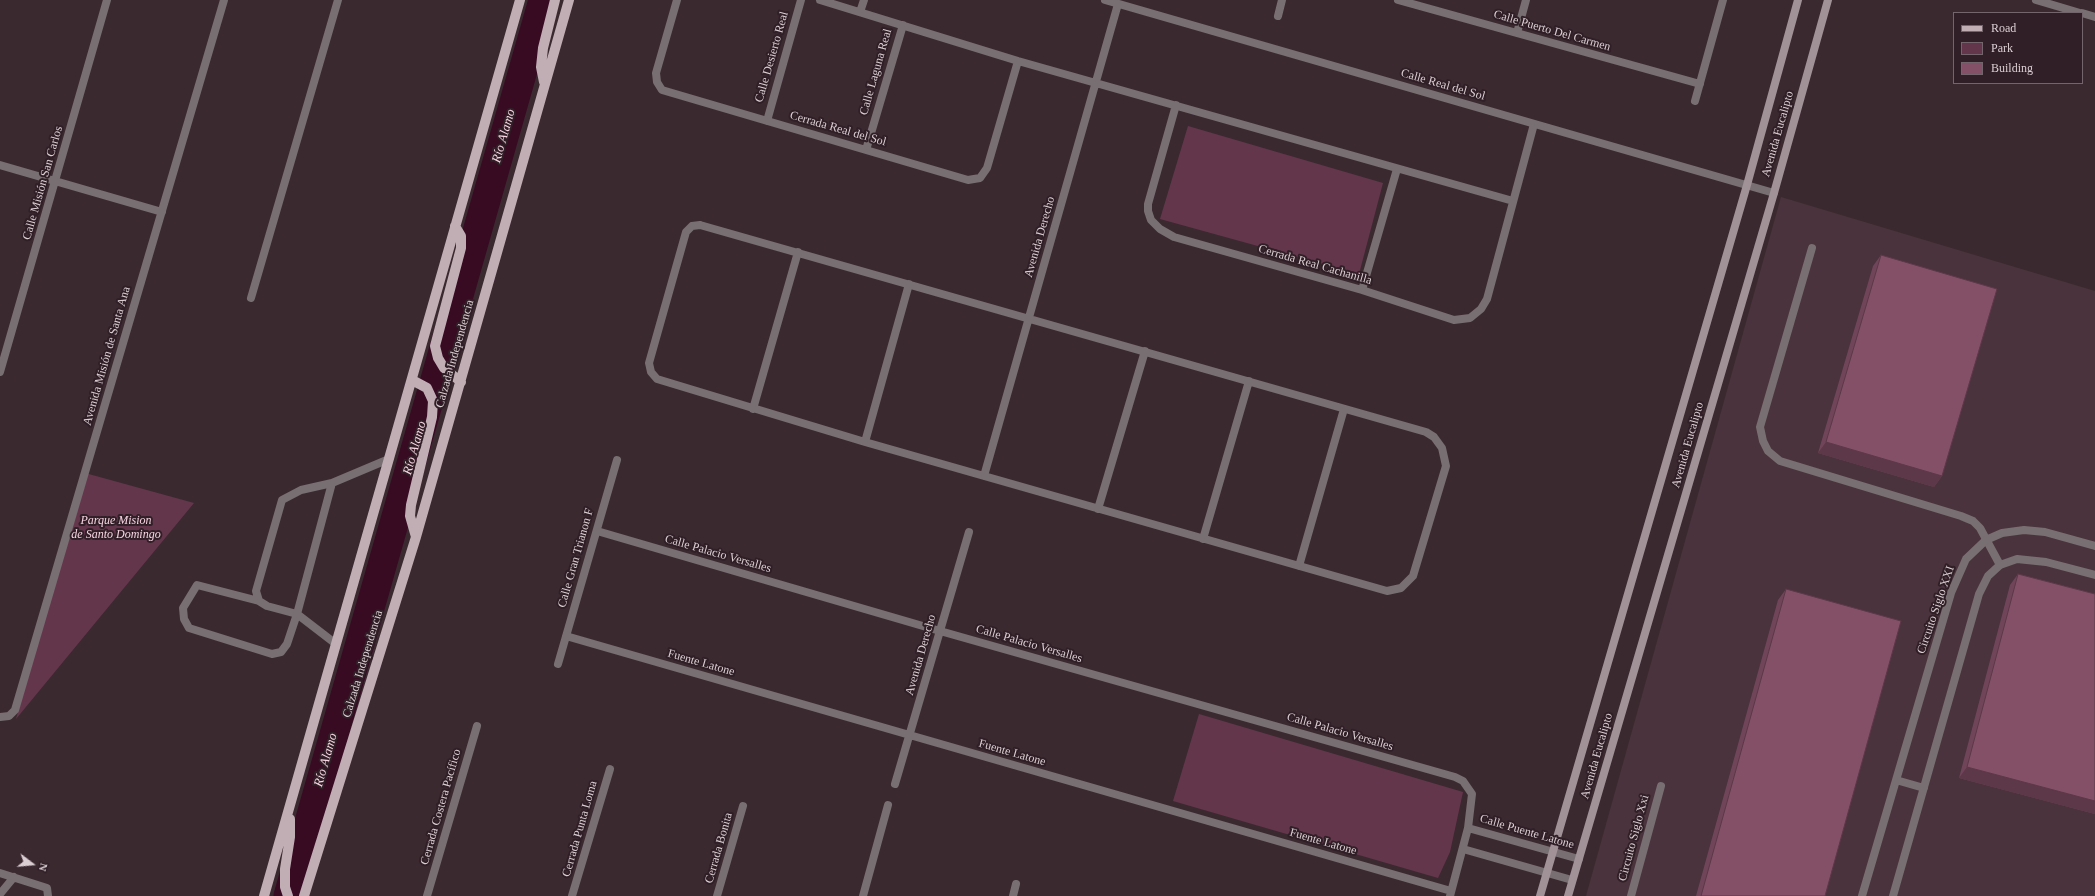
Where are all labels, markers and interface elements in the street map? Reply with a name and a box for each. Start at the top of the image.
street label: Calle Puerto Del Carmen [1492,7,1612,55]
street label: Calle Desierto Real [752,10,792,104]
legend [1953,12,2083,84]
text: Road [1991,21,2016,35]
street label: Calle Laguna Real [857,27,895,117]
text: Park [1991,41,2013,55]
text: Building [1991,61,2033,75]
street label: Calle Real del Sol [1399,66,1487,104]
street label: Avenida Eucalipto [1759,89,1797,179]
water label: Río Alamo [489,107,519,165]
street label: Cerrada Real del Sol [788,108,888,150]
street label: Calle Misión San Carlos [20,124,66,242]
street label: Avenida Derecho [1022,195,1058,279]
street label: Cerrada Real Cachanilla [1257,242,1373,288]
street label: Avenida Misión de Santa Ana [80,285,134,427]
street label: Calzada Independencia [433,298,477,410]
street label: Avenida Eucalipto [1669,400,1707,490]
water label: Río Alamo [400,419,430,477]
street label: Calle Gran Trianon F [555,507,597,609]
park label: Parque Mision de Santo Domingo [71,514,161,542]
street label: Calle Palacio Versalles [663,532,773,576]
street label: Circuito Siglo XXI [1914,564,1958,656]
street label: Calzada Independencia [340,609,386,719]
street label: Avenida Derecho [903,613,939,697]
street label: Calle Palacio Versalles [974,622,1084,666]
street label: Fuente Latone [666,647,736,679]
street label: Calle Palacio Versalles [1285,710,1395,754]
street label: Avenida Eucalipto [1578,711,1616,801]
water label: Río Alamo [311,731,341,789]
street label: Fuente Latone [977,737,1047,769]
street label: Cerrada Costera Pacífico [418,747,464,867]
street label: Cerrada Punta Loma [559,779,601,879]
street label: Circuito Siglo Xxi [1616,793,1652,883]
street label: Cerrada Bonita [702,811,736,885]
street label: Calle Puente Latone [1478,812,1576,852]
street label: Fuente Latone [1288,826,1358,858]
north arrow [12,844,52,884]
text: N [37,862,50,873]

